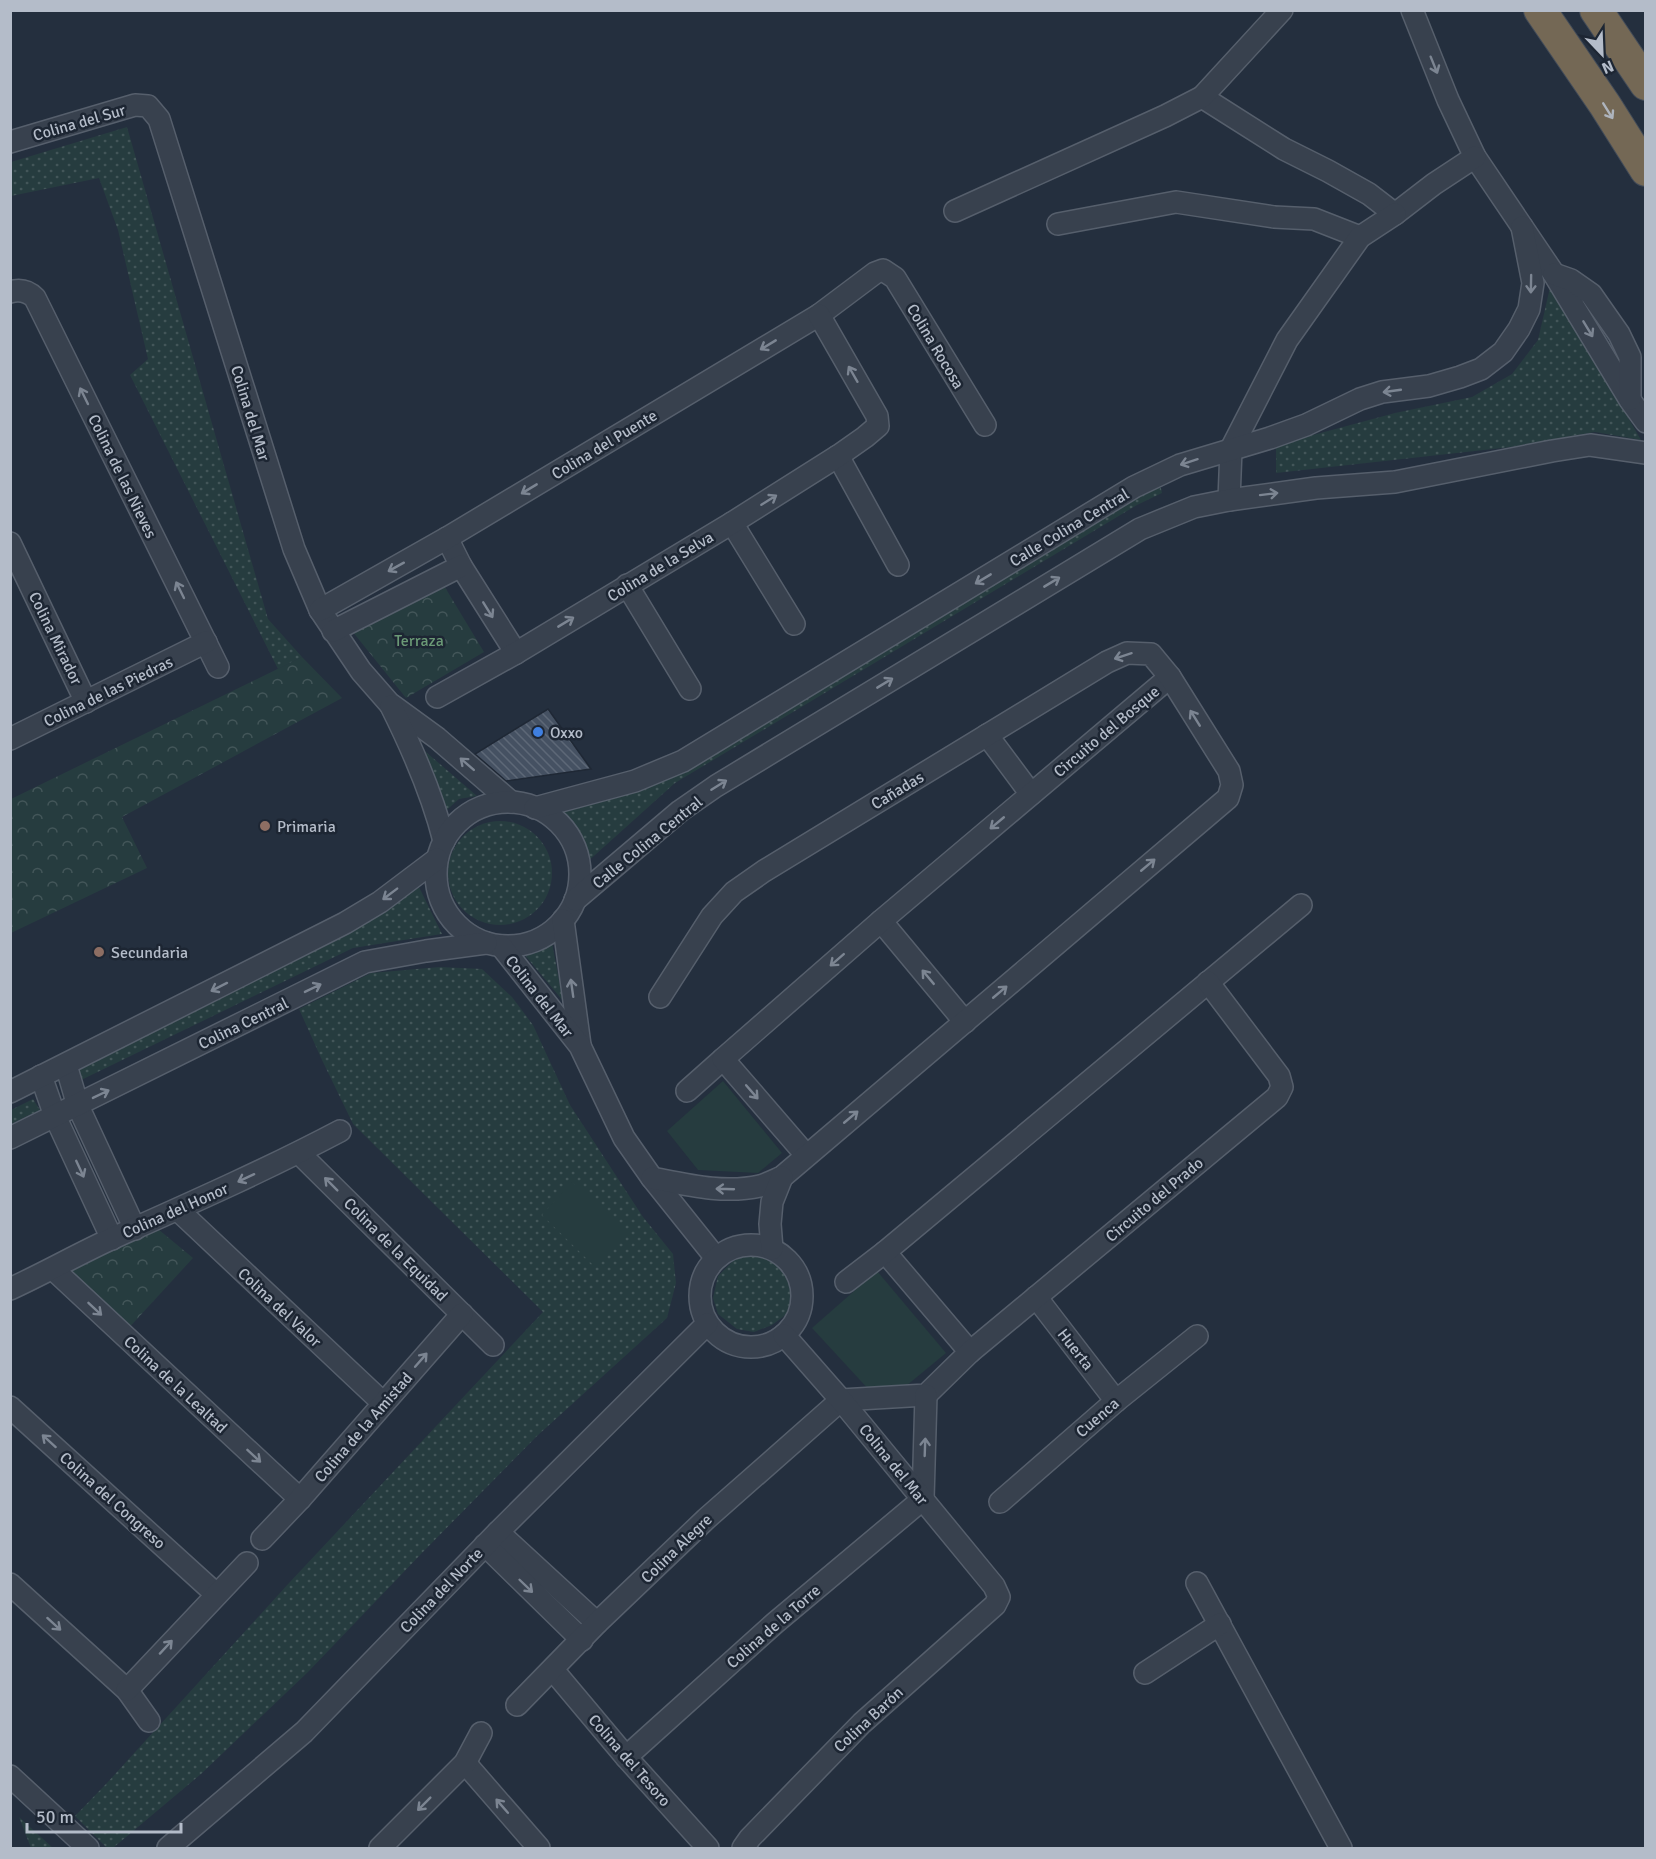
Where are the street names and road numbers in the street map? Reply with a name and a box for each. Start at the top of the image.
street label: Colina del Sur [31,100,128,146]
street label: Colina Rocosa [902,300,968,393]
street label: Colina del Mar [226,363,274,464]
street label: Colina del Puente [548,405,661,484]
street label: Colina de las Nieves [83,411,161,542]
street label: Calle Colina Central [1006,484,1133,571]
street label: Colina de la Selva [604,527,717,606]
street label: Colina Mirador [24,589,86,688]
street label: Colina de las Piedras [41,652,176,732]
street label: Circuito del Bosque [1050,682,1164,782]
street label: Cañadas [867,767,928,814]
street label: Calle Colina Central [589,792,707,893]
street label: Colina del Mar [501,952,578,1042]
street label: Colina Central [195,993,292,1054]
street label: Circuito del Prado [1102,1153,1208,1246]
street label: Colina del Honor [119,1179,232,1243]
street label: Colina de la Equidad [339,1194,451,1306]
street label: Colina del Valor [233,1264,325,1352]
street label: Huerta [1053,1325,1098,1374]
street label: Colina de la Lealtad [119,1332,231,1438]
street label: Colina de la Amistad [310,1368,417,1487]
street label: Cuenca [1072,1394,1123,1442]
street label: Colina del Mar [854,1420,932,1509]
street label: Colina del Congreso [55,1448,169,1554]
street label: Colina Alegre [637,1510,717,1588]
street label: Colina del Norte [396,1544,487,1637]
street label: Colina de la Torre [723,1581,825,1673]
street label: Colina Barón [830,1683,908,1757]
street label: Colina del Tesoro [584,1710,675,1811]

